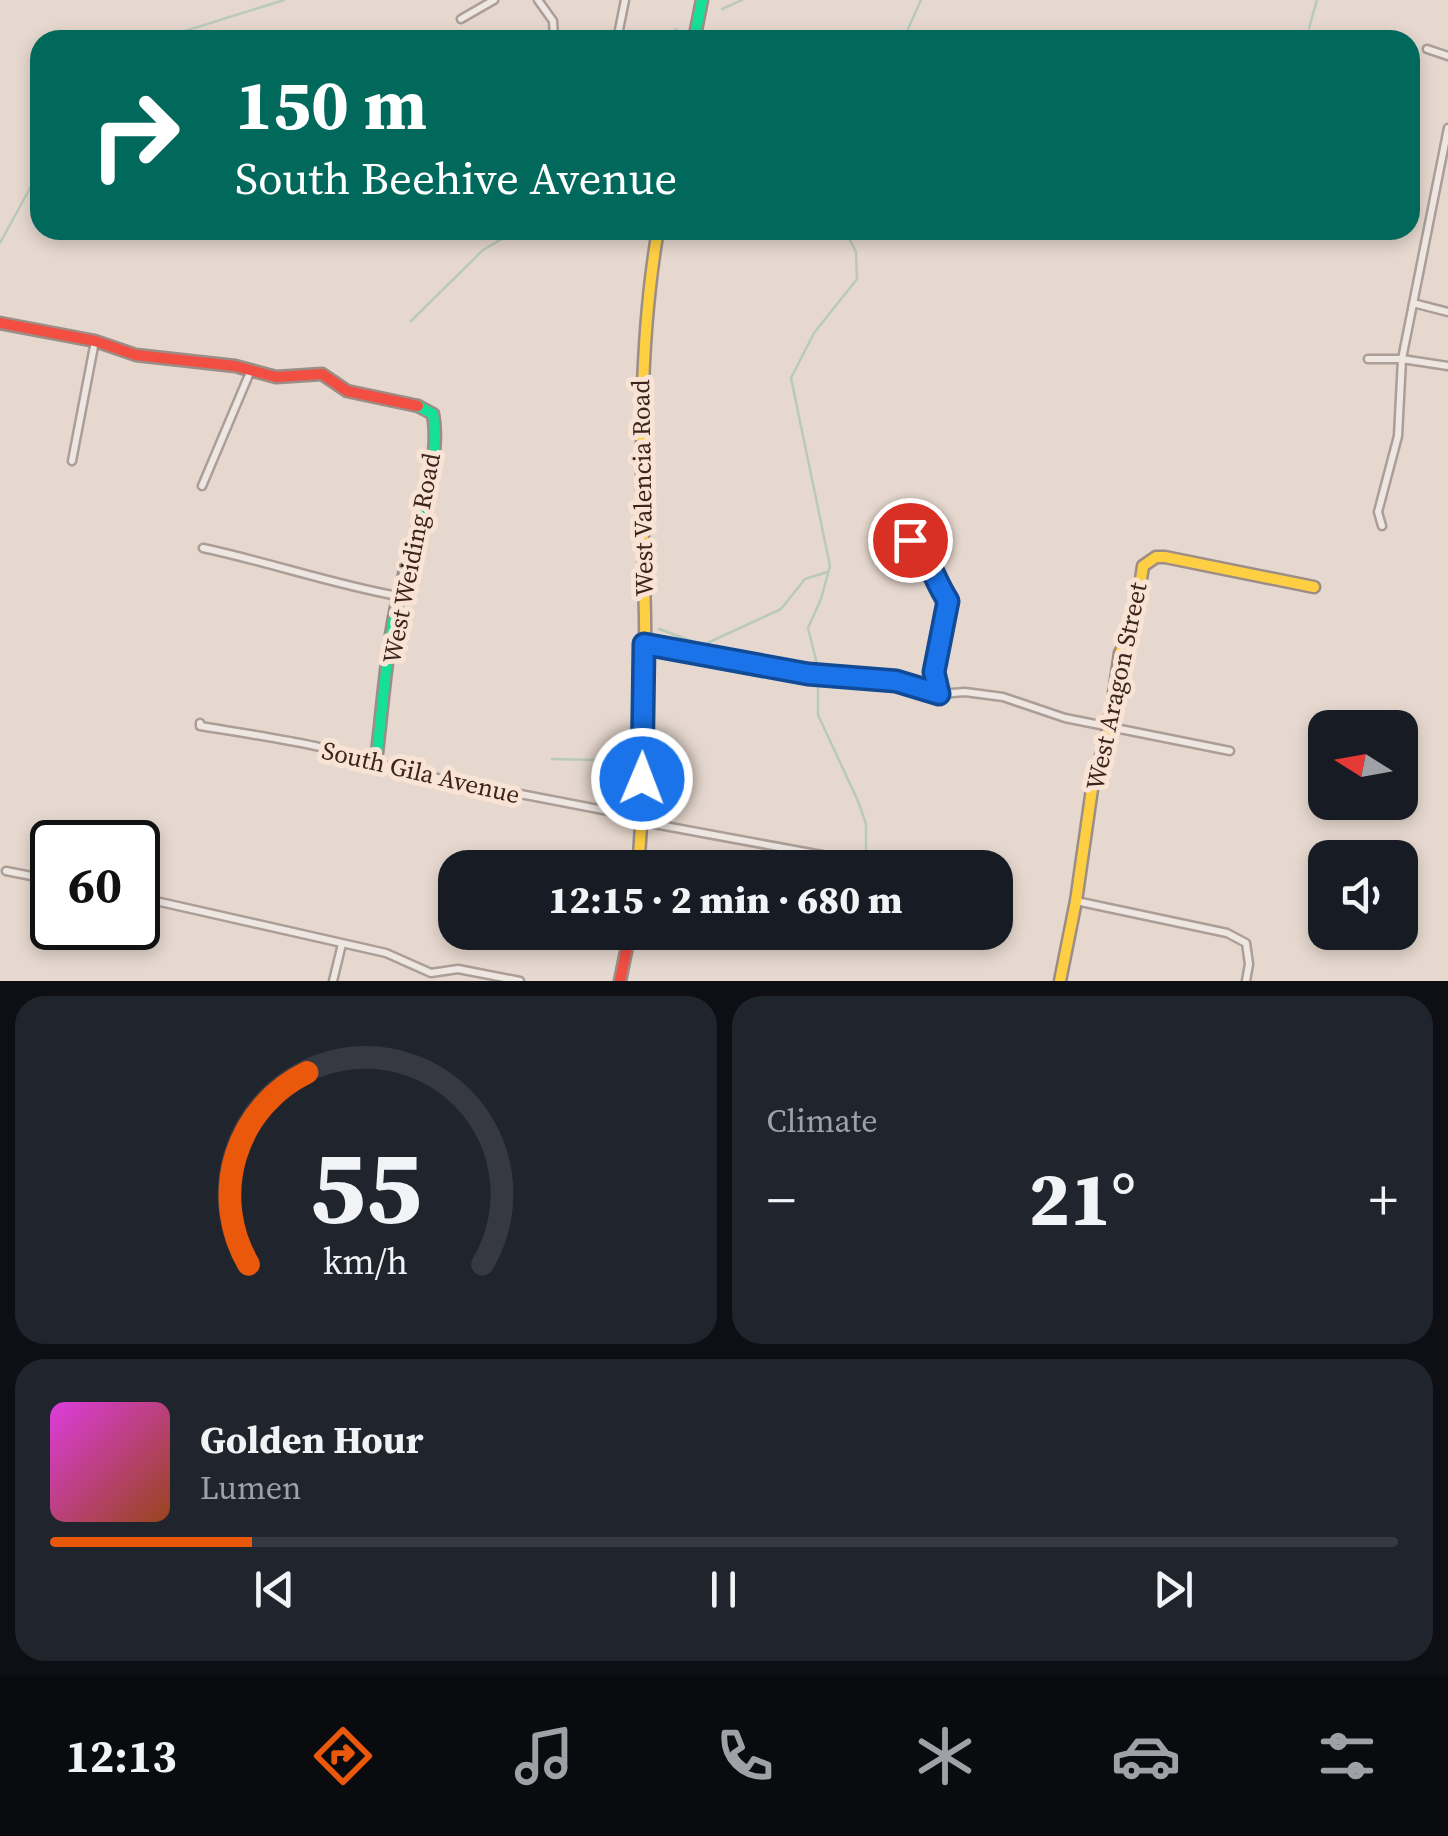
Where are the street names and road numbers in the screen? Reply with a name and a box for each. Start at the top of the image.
street label: West Valencia Road [623,379,661,597]
street label: West Weiding Road [374,450,448,666]
street label: West Aragon Street [1077,578,1155,793]
street label: South Gila Avenue [319,733,523,811]

